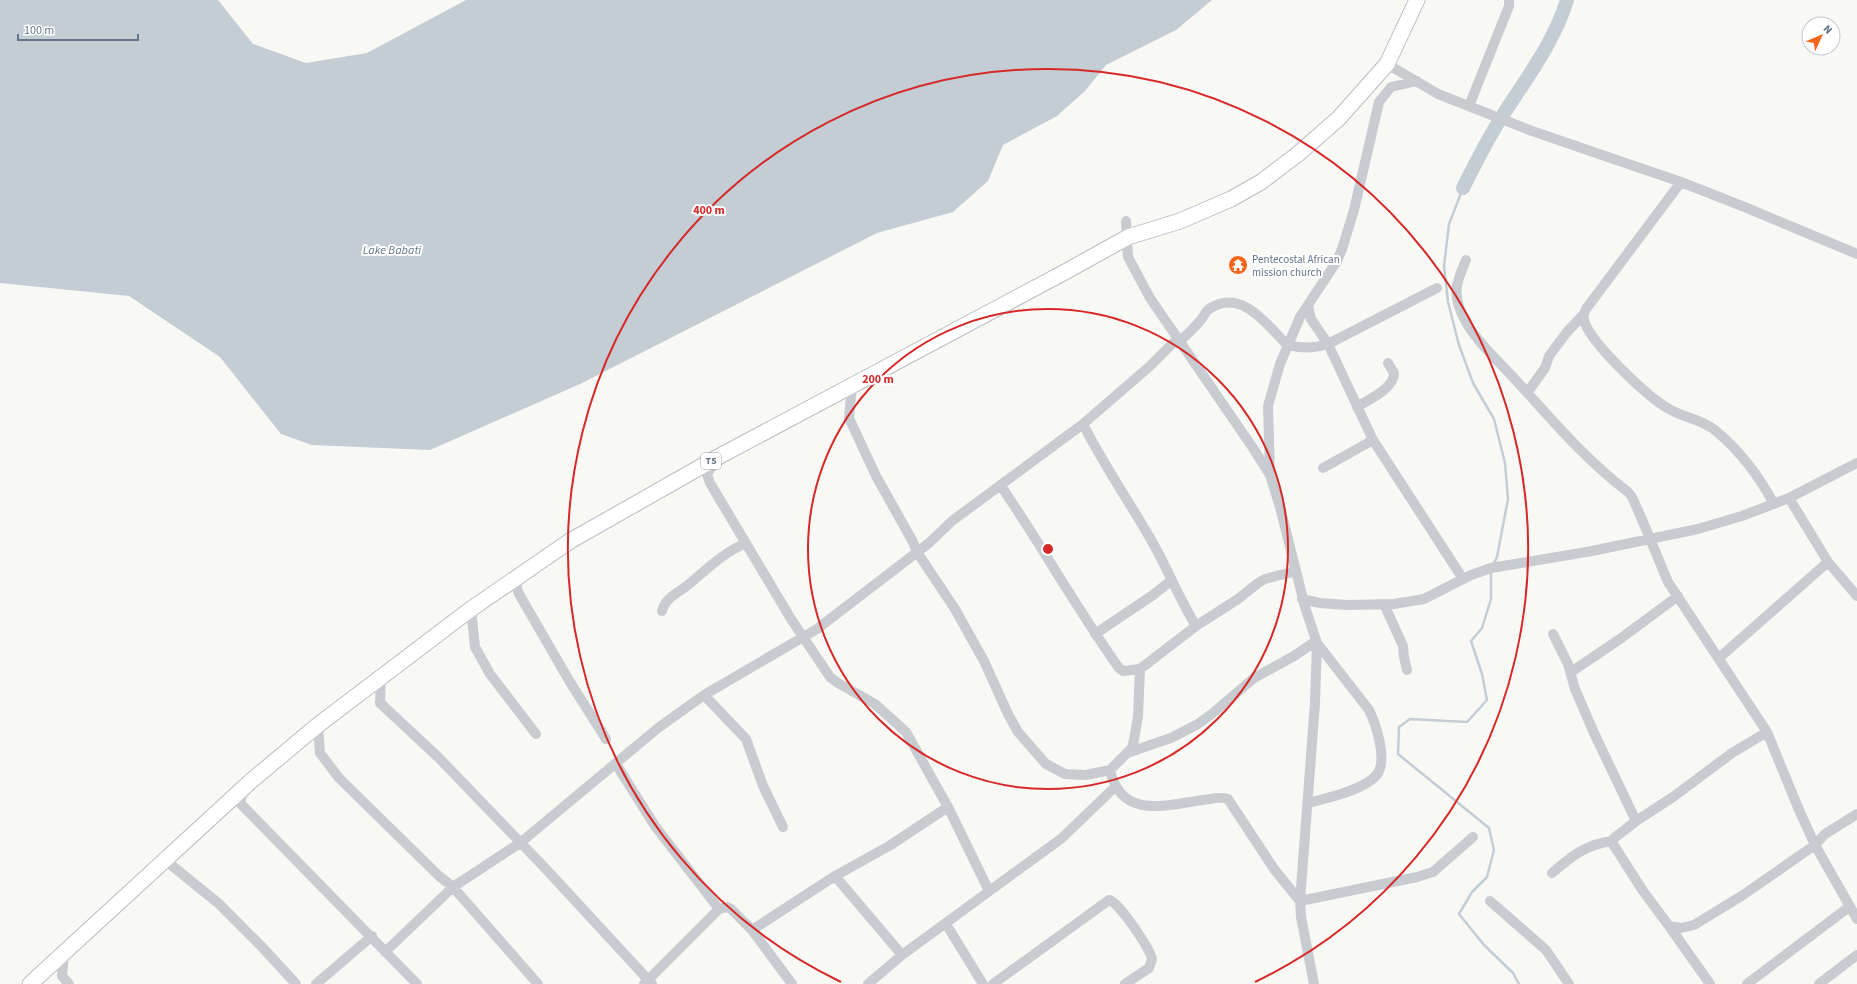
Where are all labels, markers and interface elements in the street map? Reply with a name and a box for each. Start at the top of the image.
scale bar [18,16,138,42]
north arrow [1801,16,1841,56]
text: 100 m [24,22,54,39]
text: N [1820,22,1836,37]
text: 400 m [693,202,725,219]
water label: Lake Babati [363,242,421,259]
place label: Pentecostal African mission church [1252,252,1340,280]
temple icon: Pentecostal African mission church [1227,254,1249,276]
text: 200 m [862,371,894,388]
road number: T5 [701,453,721,469]
centre of rings [1041,542,1055,556]

